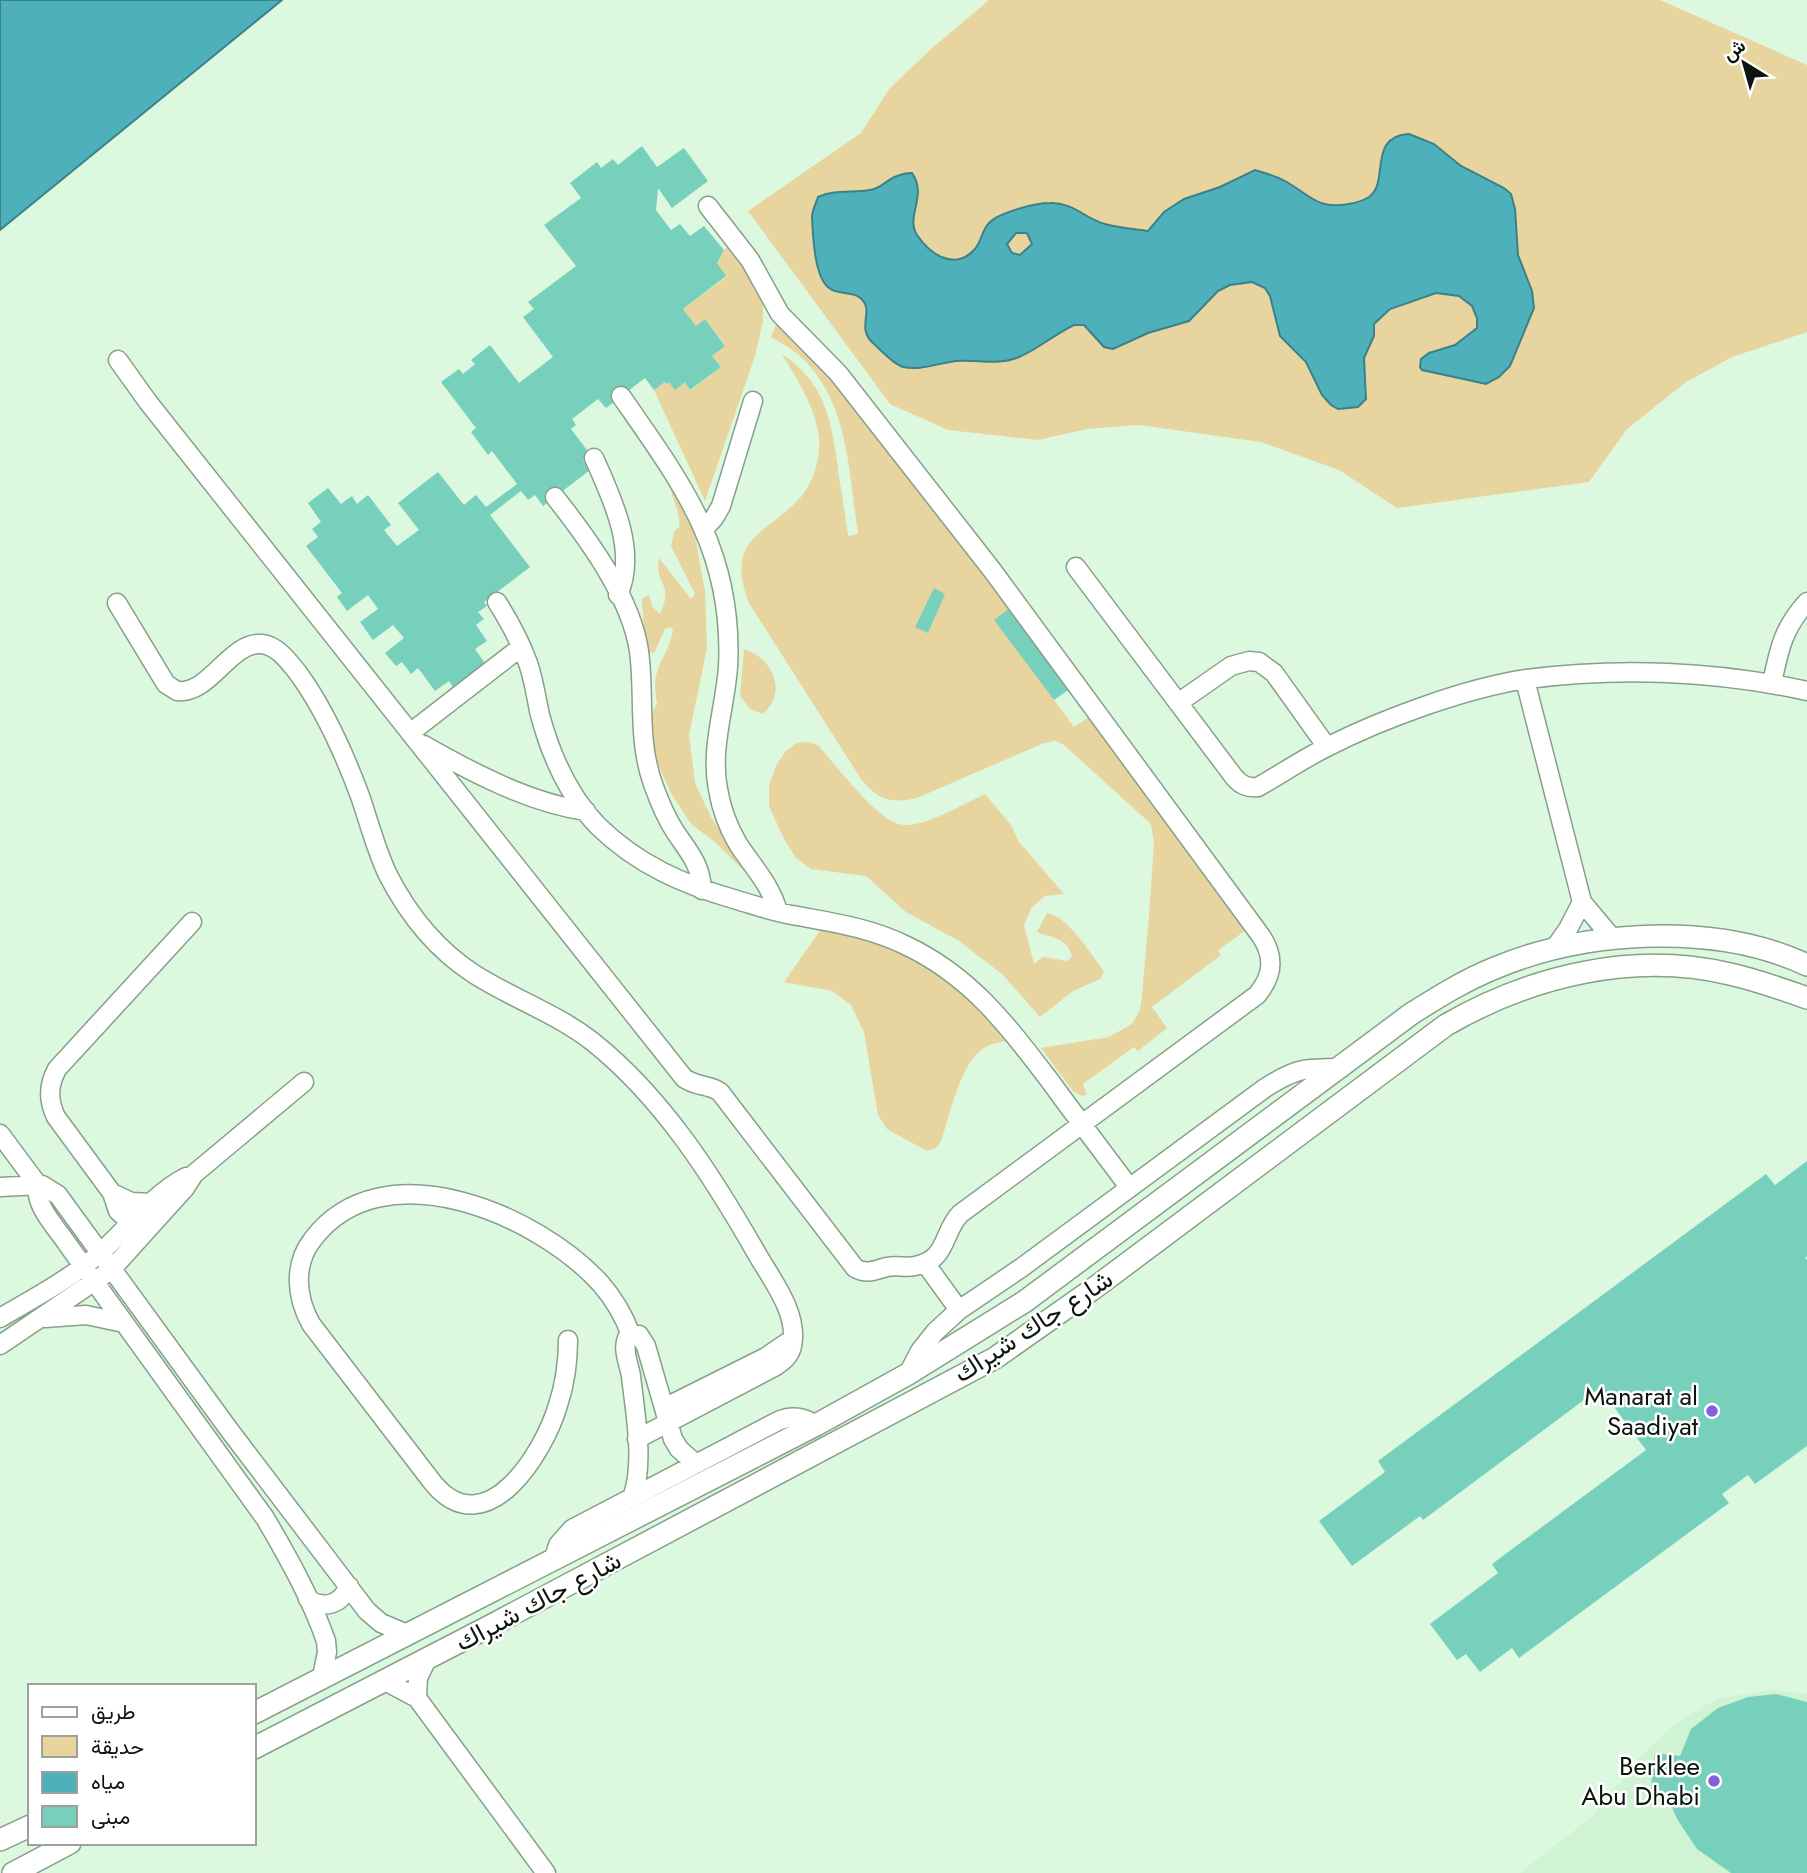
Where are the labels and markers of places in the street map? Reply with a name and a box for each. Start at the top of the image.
place label: Manarat al Saadiyat [1584,1377,1699,1445]
marker: Manarat al Saadiyat [1704,1403,1720,1419]
place label: Berklee Abu Dhabi [1581,1747,1700,1815]
marker: Berklee Abu Dhabi [1706,1773,1722,1789]

